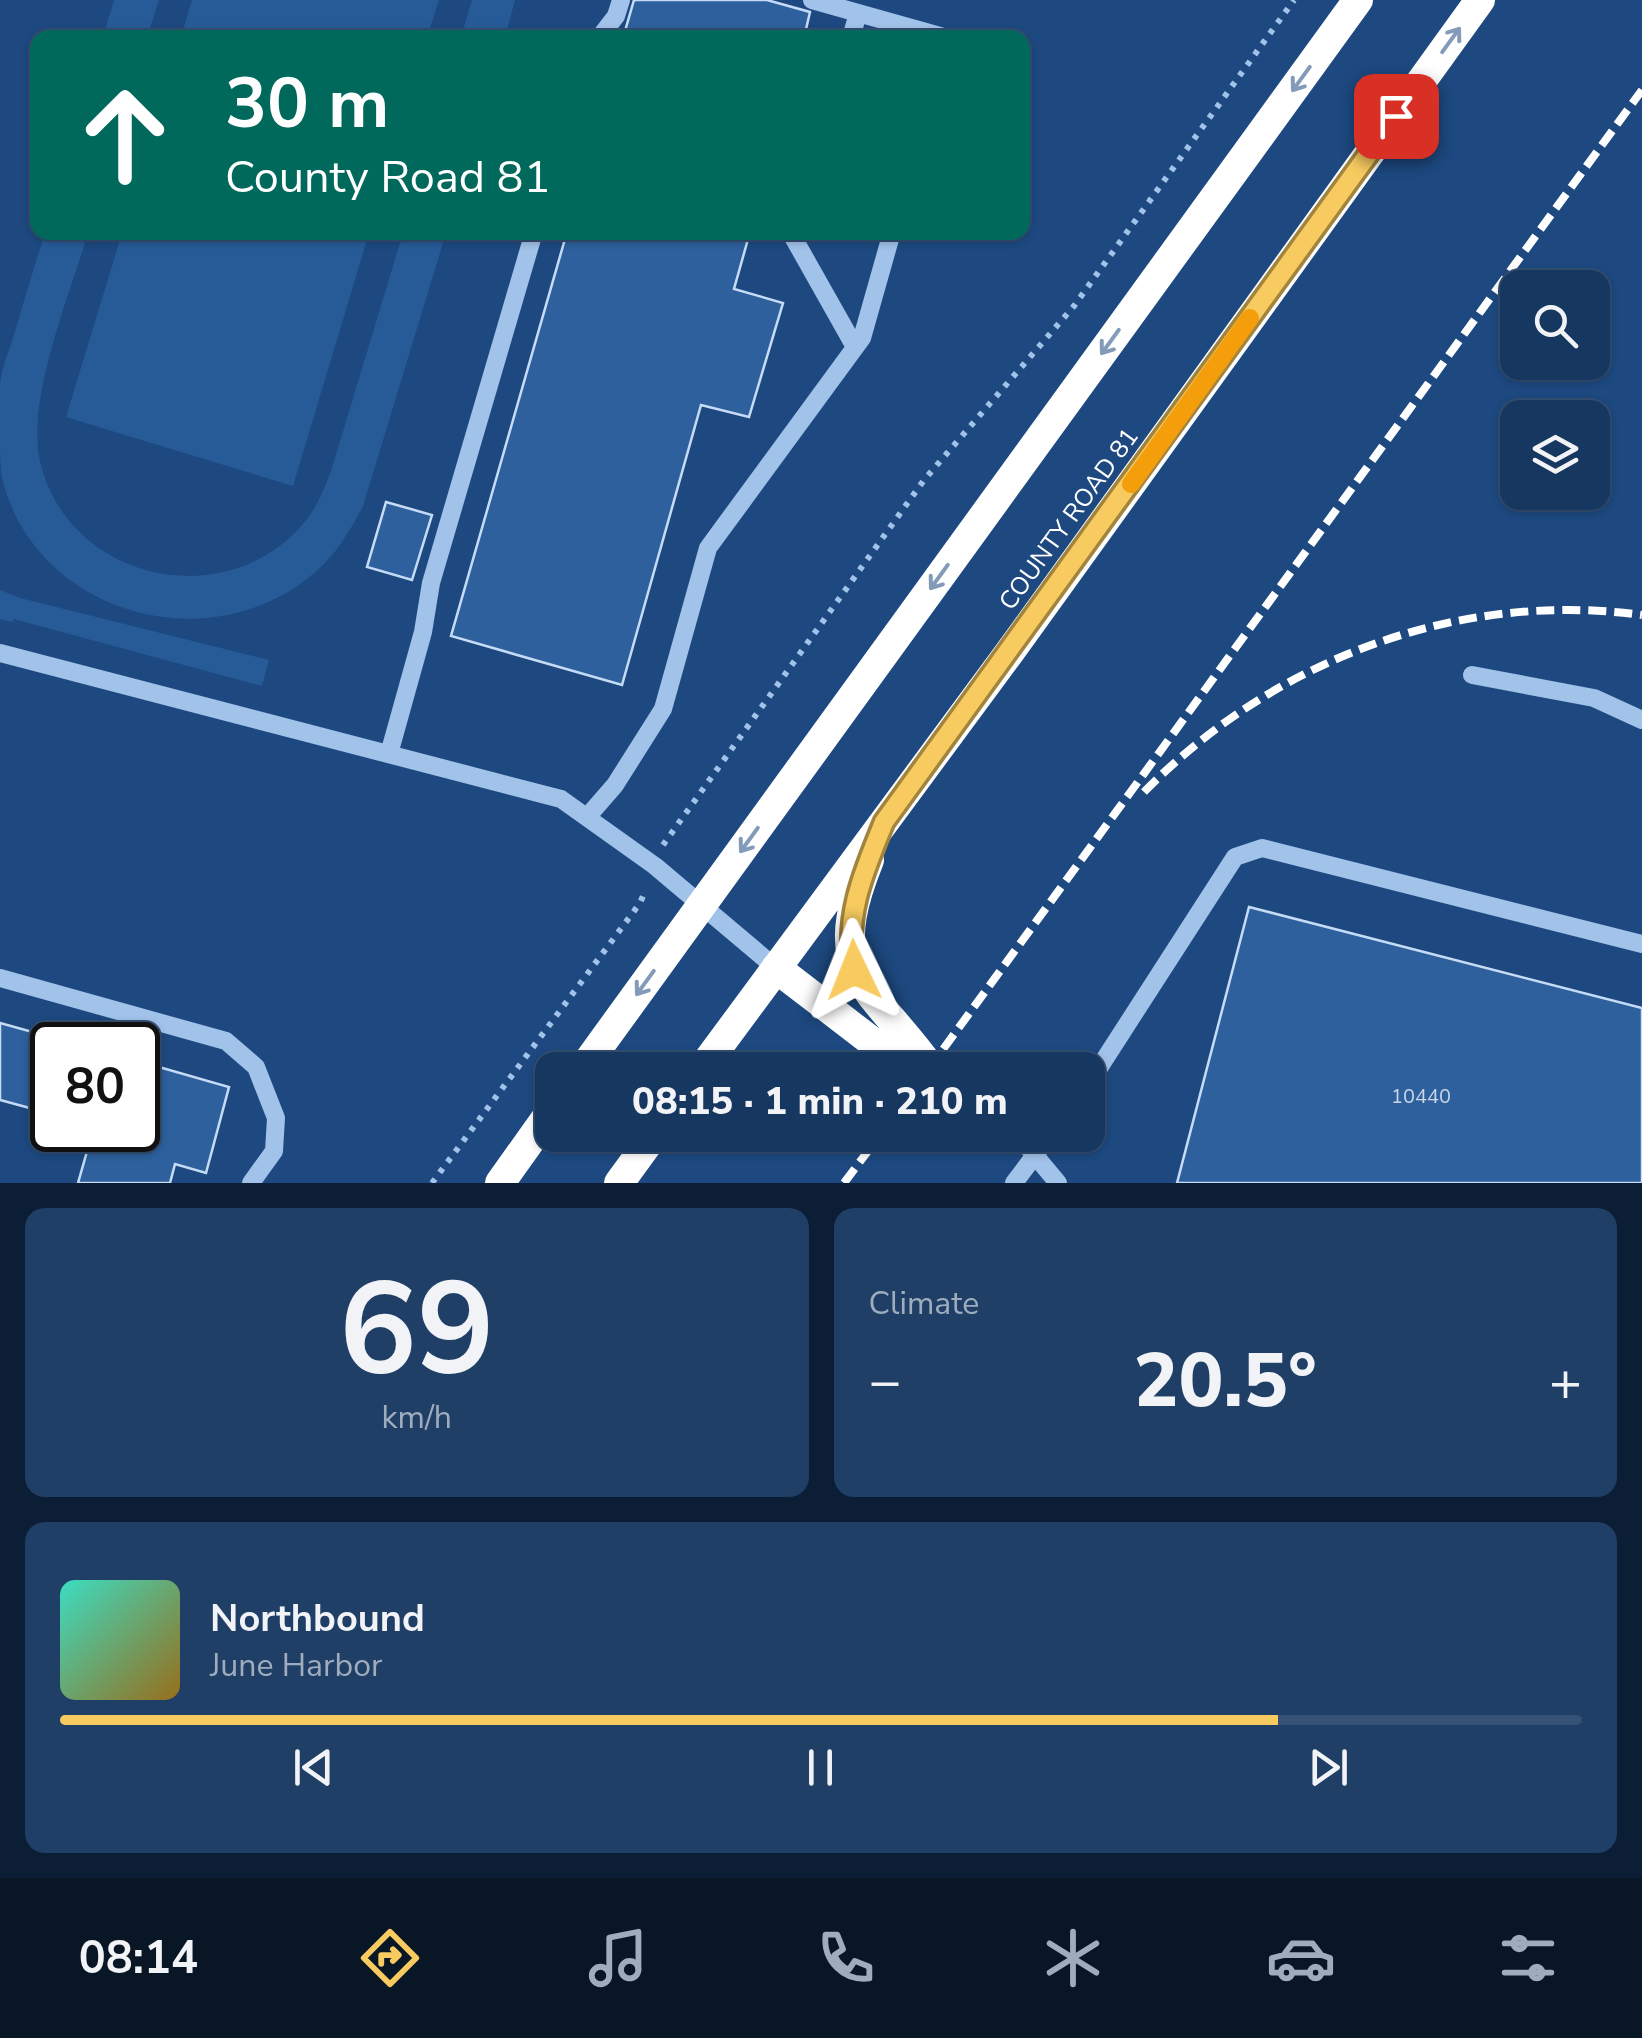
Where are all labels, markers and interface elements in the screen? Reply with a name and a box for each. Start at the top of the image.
one-way arrow [1441,27,1462,54]
text: 30 m [225,56,389,152]
one-way arrow [1291,65,1312,92]
icon: ahead [60,70,190,200]
pin [1354,74,1439,159]
icon: arrive [1369,89,1424,144]
text: County Road 81 [225,147,551,208]
map controls [1500,270,1610,510]
button: search [1500,270,1610,380]
one-way arrow [1100,328,1121,355]
button: layers [1500,400,1610,510]
street label: COUNTY ROAD 81 [991,421,1147,617]
one-way arrow [929,563,950,590]
one-way arrow [738,826,759,853]
position arrow [802,918,906,1022]
one-way arrow [635,969,656,996]
speed limit sign: 80 [30,1022,160,1152]
text: 08:15 · 1 min · 210 m [632,1076,1008,1127]
house number: 10440 [1391,1083,1451,1110]
text: 69 [339,1242,495,1419]
text: Climate [869,1282,979,1325]
text: 20.5° [1134,1330,1317,1432]
text: − [869,1344,902,1419]
text: + [1549,1344,1582,1419]
text: km/h [381,1396,452,1439]
text: Northbound [210,1593,425,1644]
text: June Harbor [210,1644,382,1687]
icon: previous [286,1740,341,1795]
icon: pause [793,1740,848,1795]
icon: next [1301,1740,1356,1795]
icon: directions [355,1923,425,1993]
icon: music [583,1923,653,1993]
icon: phone [811,1923,881,1993]
icon: climate [1038,1923,1108,1993]
icon: car [1266,1923,1336,1993]
icon: filters [1493,1923,1563,1993]
text: 08:14 [79,1928,198,1989]

